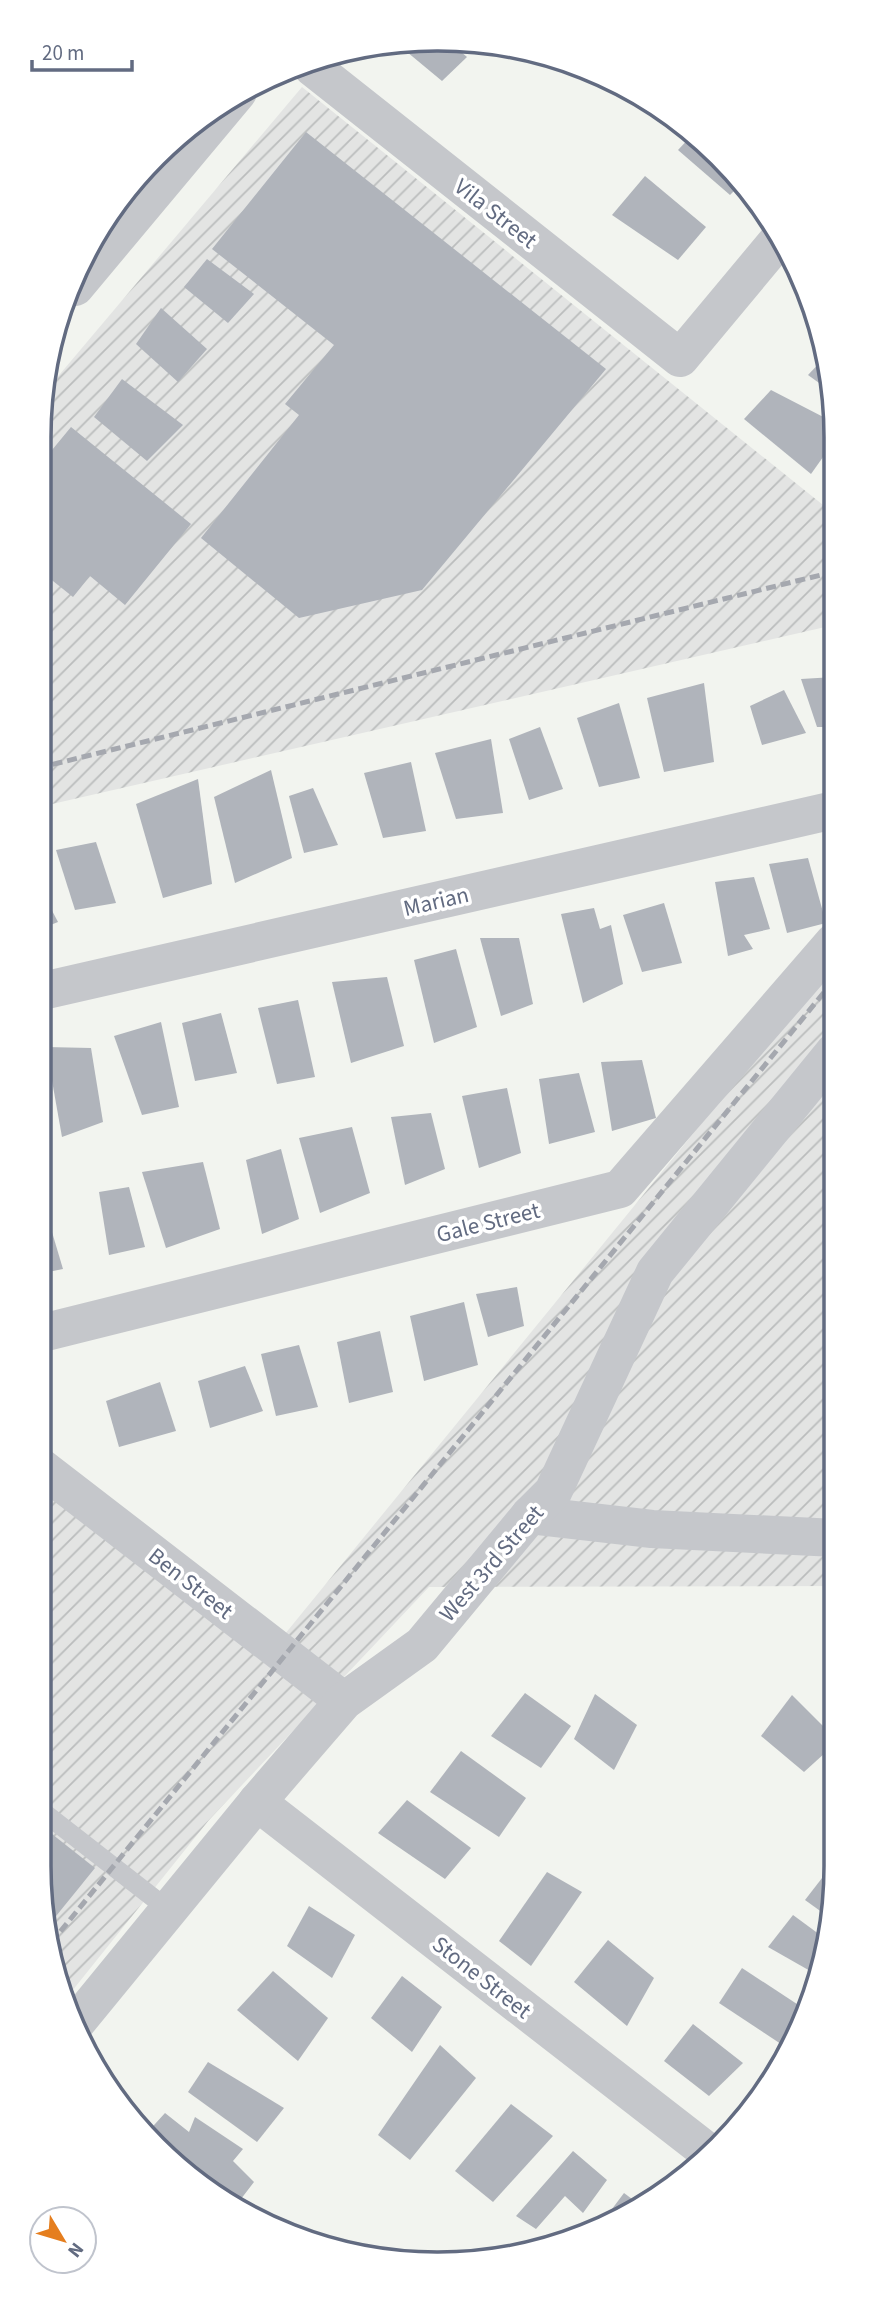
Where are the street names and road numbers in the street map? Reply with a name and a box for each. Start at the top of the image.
street label: Vila Street [447,170,544,256]
street label: Marian [400,878,472,925]
street label: Gale Street [433,1194,543,1251]
street label: West 3rd Street [431,1498,552,1629]
street label: Ben Street [141,1540,240,1627]
street label: Stone Street [425,1928,538,2027]

